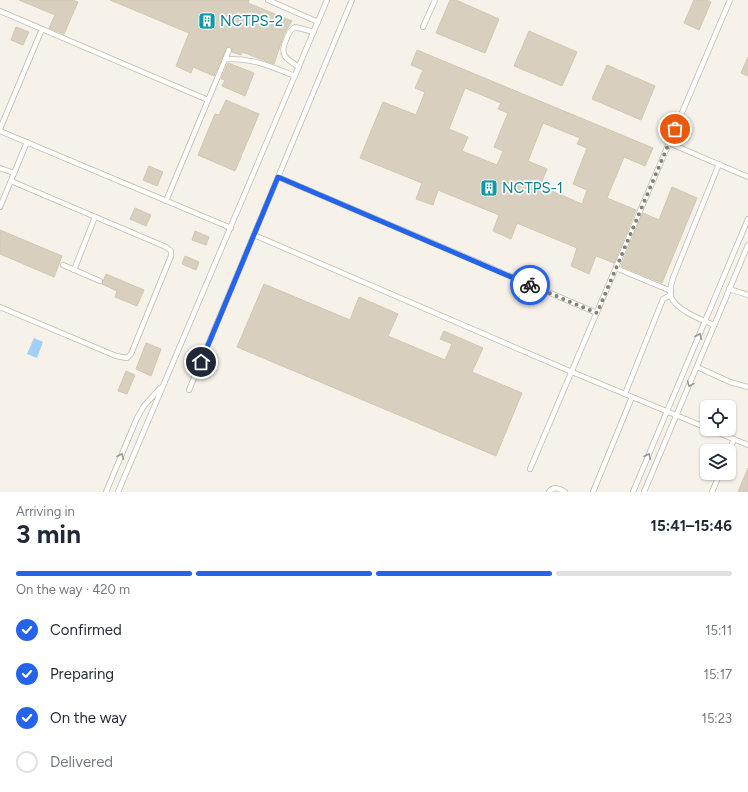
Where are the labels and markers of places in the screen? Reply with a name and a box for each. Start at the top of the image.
building icon: NCTPS-2 [197,11,217,31]
place label: NCTPS-2 [220,12,283,30]
pin [658,112,692,146]
building icon: NCTPS-1 [479,178,499,198]
place label: NCTPS-1 [502,179,563,197]
pin [184,345,218,379]

